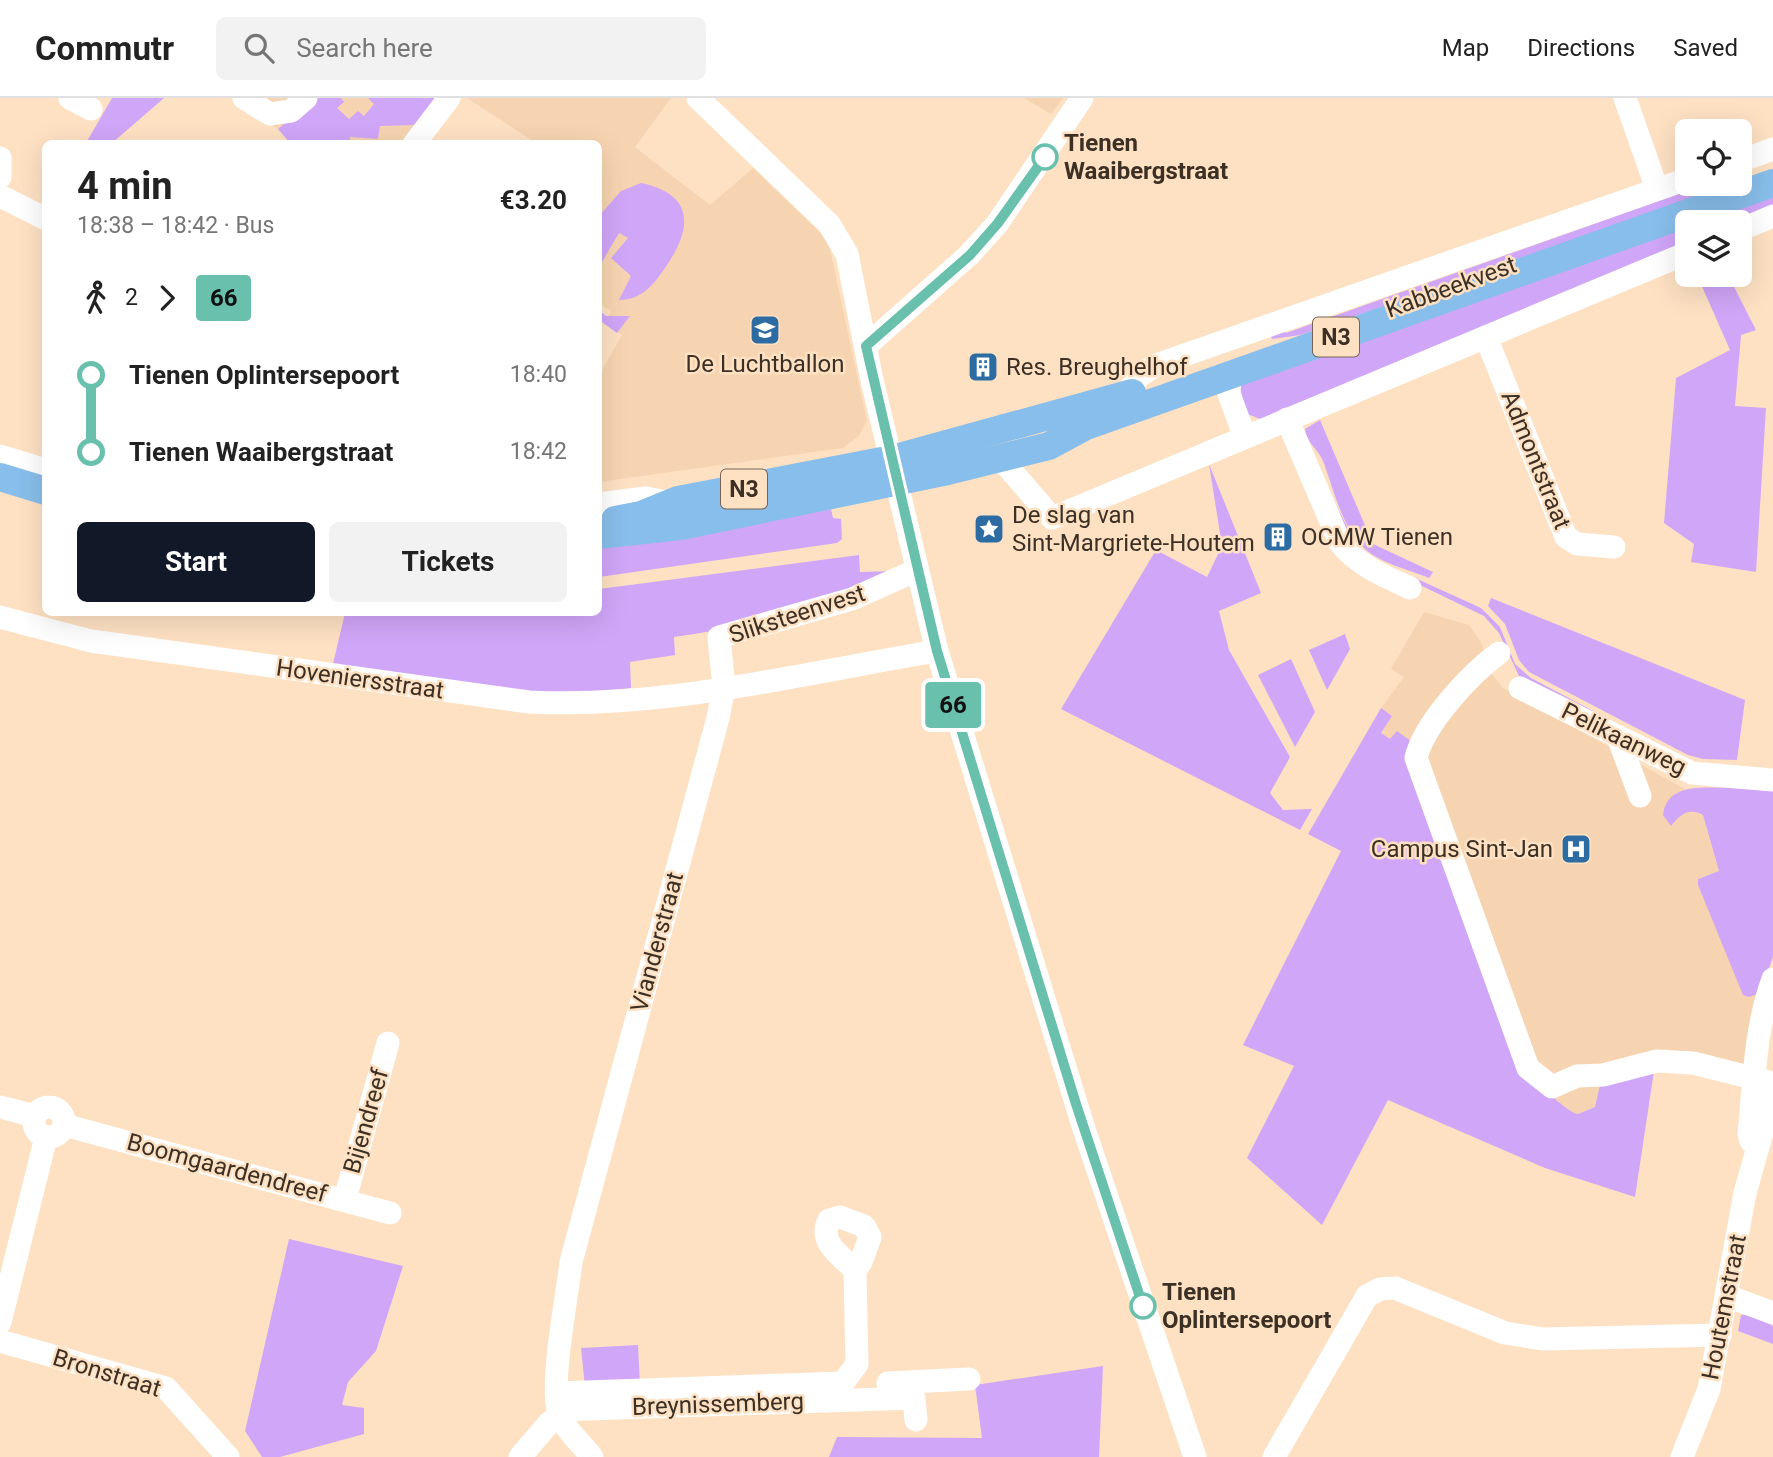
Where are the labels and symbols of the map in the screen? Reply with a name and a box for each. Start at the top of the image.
place label: Tienen Waaibergstraat [1064,129,1228,185]
marker: Tienen Waaibergstraat [1032,144,1058,170]
street label: Kabbeekvest [1382,250,1520,324]
school or university icon: De Luchtballon [748,313,782,347]
road number: N3 [1313,318,1359,356]
place label: De Luchtballon [686,350,844,378]
building icon: Res. Breughelhof [966,350,1000,384]
place label: Res. Breughelhof [1006,353,1188,381]
street label: Admontstraat [1496,387,1577,533]
road number: N3 [721,470,767,508]
place label: De slag van Sint-Margriete-Houtem [1012,501,1255,557]
place icon: De slag van Sint-Margriete-Houtem [972,512,1006,546]
building icon: OCMW Tienen [1261,520,1295,554]
place label: OCMW Tienen [1301,523,1453,551]
street label: Sliksteenvest [725,579,869,649]
street label: Hoveniersstraat [274,653,446,705]
line badge: 66 [922,682,984,728]
street label: Pelikaanweg [1557,697,1691,781]
hospital icon: Campus Sint-Jan [1559,832,1593,866]
place label: Campus Sint-Jan [1371,835,1553,863]
street label: Vianderstraat [625,869,689,1015]
street label: Bijendreef [338,1065,394,1177]
street label: Boomgaardendreef [124,1128,331,1208]
street label: Houtemstraat [1696,1232,1752,1382]
place label: Tienen Oplintersepoort [1162,1278,1331,1334]
marker: Tienen Oplintersepoort [1130,1293,1156,1319]
street label: Bronstraat [50,1343,165,1403]
street label: Breynissemberg [632,1387,804,1421]

